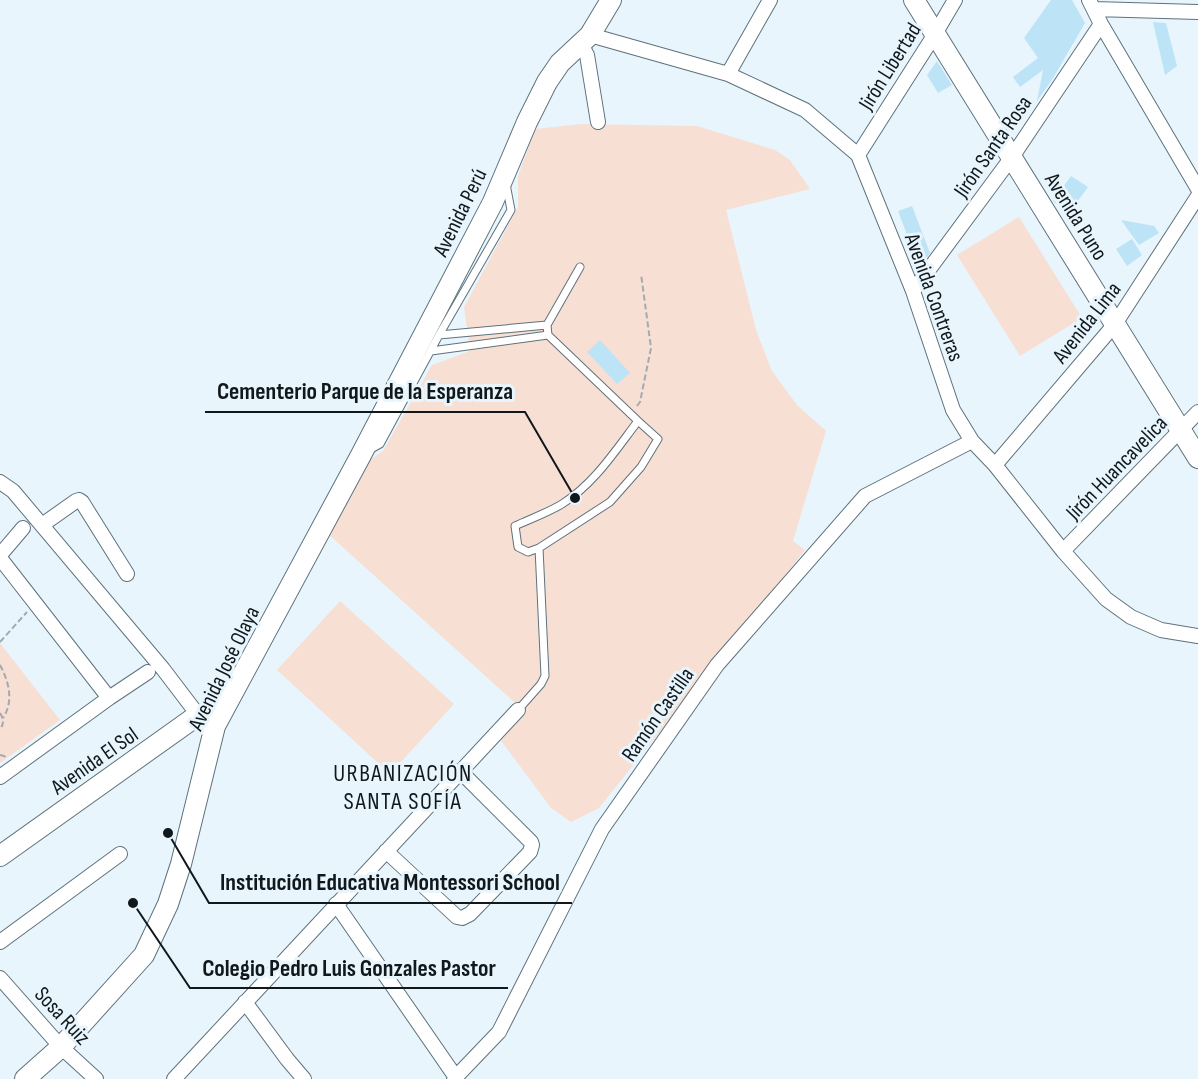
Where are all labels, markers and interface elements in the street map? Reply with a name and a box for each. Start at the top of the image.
street label: Jirón Libertad [852,18,928,116]
street label: Jirón Santa Rosa [948,91,1038,204]
street label: Avenida Perú [427,164,493,262]
street label: Avenida Puno [1038,167,1113,266]
street label: Avenida Contreras [898,229,969,365]
street label: Avenida Lima [1046,277,1127,370]
callout: Cementerio Parque de la Esperanza [205,370,525,412]
text: Cementerio Parque de la Esperanza [217,377,513,406]
street label: Jirón Huancavelica [1060,410,1174,527]
street label: Avenida José Olaya [182,602,266,736]
street label: Ramón Castilla [616,663,700,767]
street label: Avenida El Sol [45,721,144,802]
district label: URBANIZACIÓN SANTA SOFÍA [333,759,473,816]
callout: Institución Educativa Montessori School [209,861,572,903]
text: Institución Educativa Montessori School [220,868,560,897]
callout: Colegio Pedro Luis Gonzales Pastor [190,946,508,988]
text: Colegio Pedro Luis Gonzales Pastor [202,954,496,983]
street label: Sosa Ruiz [28,981,96,1051]

